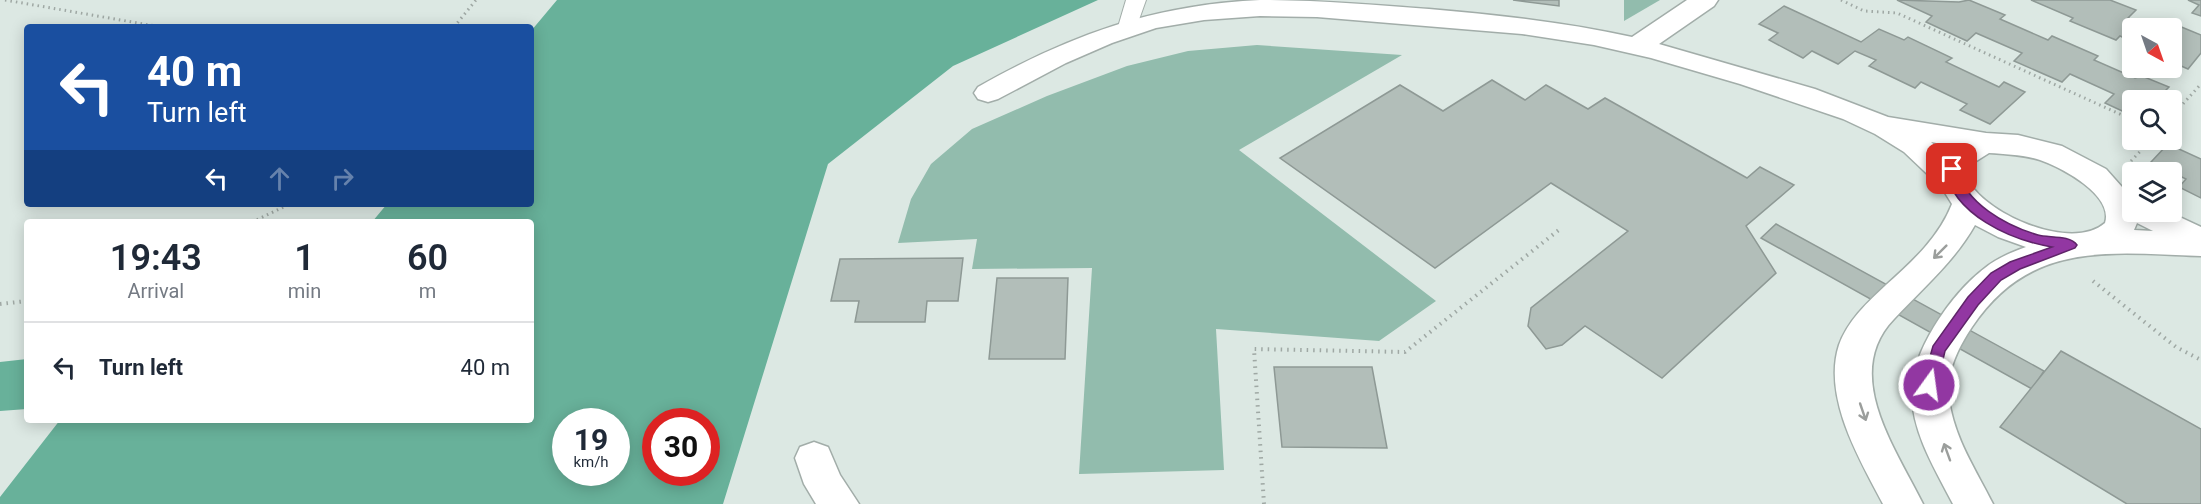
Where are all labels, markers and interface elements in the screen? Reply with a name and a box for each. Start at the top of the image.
north arrow [2122,18,2182,78]
map controls [2122,18,2182,222]
text: 40 m [147,47,242,96]
icon: left [48,48,126,126]
button: search [2122,90,2182,150]
text: Turn left [147,97,247,129]
pin [1926,143,1977,194]
icon: arrive [1935,152,1968,185]
icon: left [200,162,233,195]
icon: ahead [263,162,296,195]
icon: right [326,162,359,195]
button: layers [2122,162,2182,222]
text: 19:43 [110,237,202,279]
text: 1 [294,237,315,279]
text: 60 [407,237,448,279]
one-way arrow [1933,245,1948,260]
text: Arrival [127,279,184,303]
text: min [288,279,321,303]
text: m [419,279,436,303]
icon: left [48,351,81,384]
position arrow [1897,353,1961,417]
text: Turn left [99,355,183,380]
text: 40 m [461,355,510,380]
one-way arrow [1859,402,1870,421]
speed limit sign: 30 [642,408,720,486]
text: 19 [574,422,608,457]
one-way arrow [1940,443,1951,462]
text: km/h [573,453,609,471]

